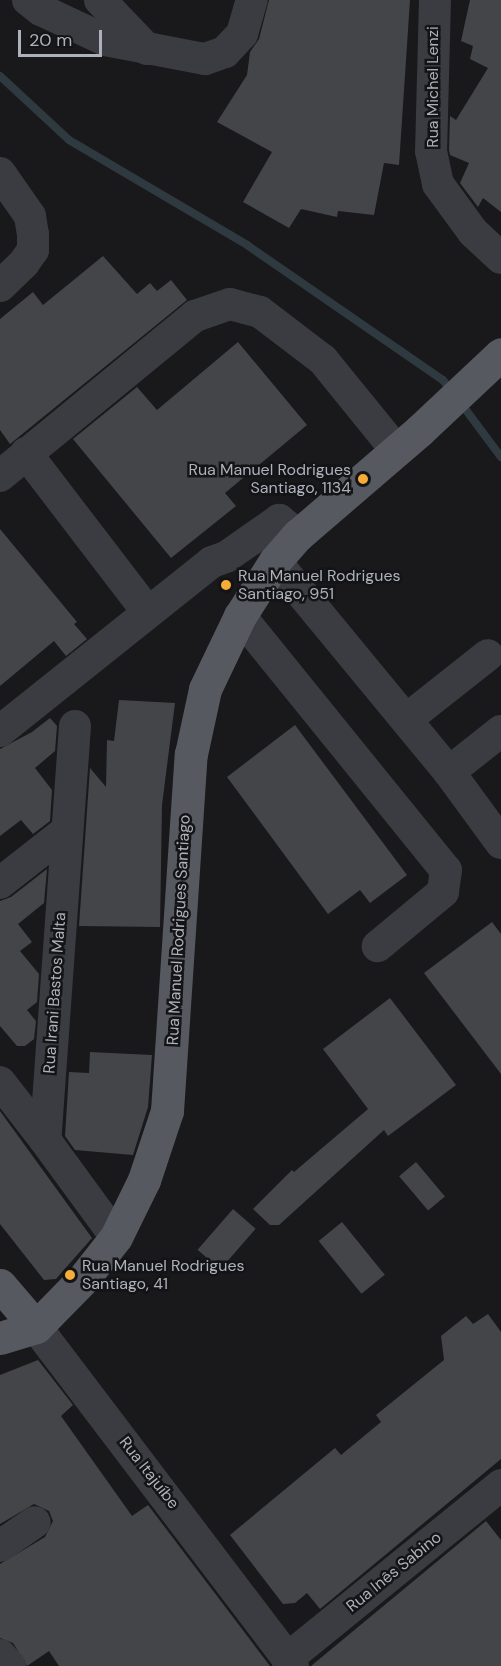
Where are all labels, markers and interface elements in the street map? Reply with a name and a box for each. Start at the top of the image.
scale bar [21,18,105,56]
street label: Rua Michel Lenzi [423,26,443,148]
text: 20 m [29,28,72,52]
place label: Rua Manuel Rodrigues Santiago, 1134 [188,460,351,498]
marker: Rua Manuel Rodrigues Santiago, 1134 [356,472,370,486]
place label: Rua Manuel Rodrigues Santiago, 951 [238,566,401,604]
marker: Rua Manuel Rodrigues Santiago, 951 [219,578,233,592]
street label: Rua Manuel Rodrigues Santiago [163,814,195,1046]
street label: Rua Irani Bastos Malta [40,912,70,1074]
place label: Rua Manuel Rodrigues Santiago, 41 [82,1256,245,1294]
marker: Rua Manuel Rodrigues Santiago, 41 [63,1268,77,1282]
street label: Rua Itajuíbe [115,1433,183,1513]
street label: Rua Inês Sabino [343,1528,445,1616]

